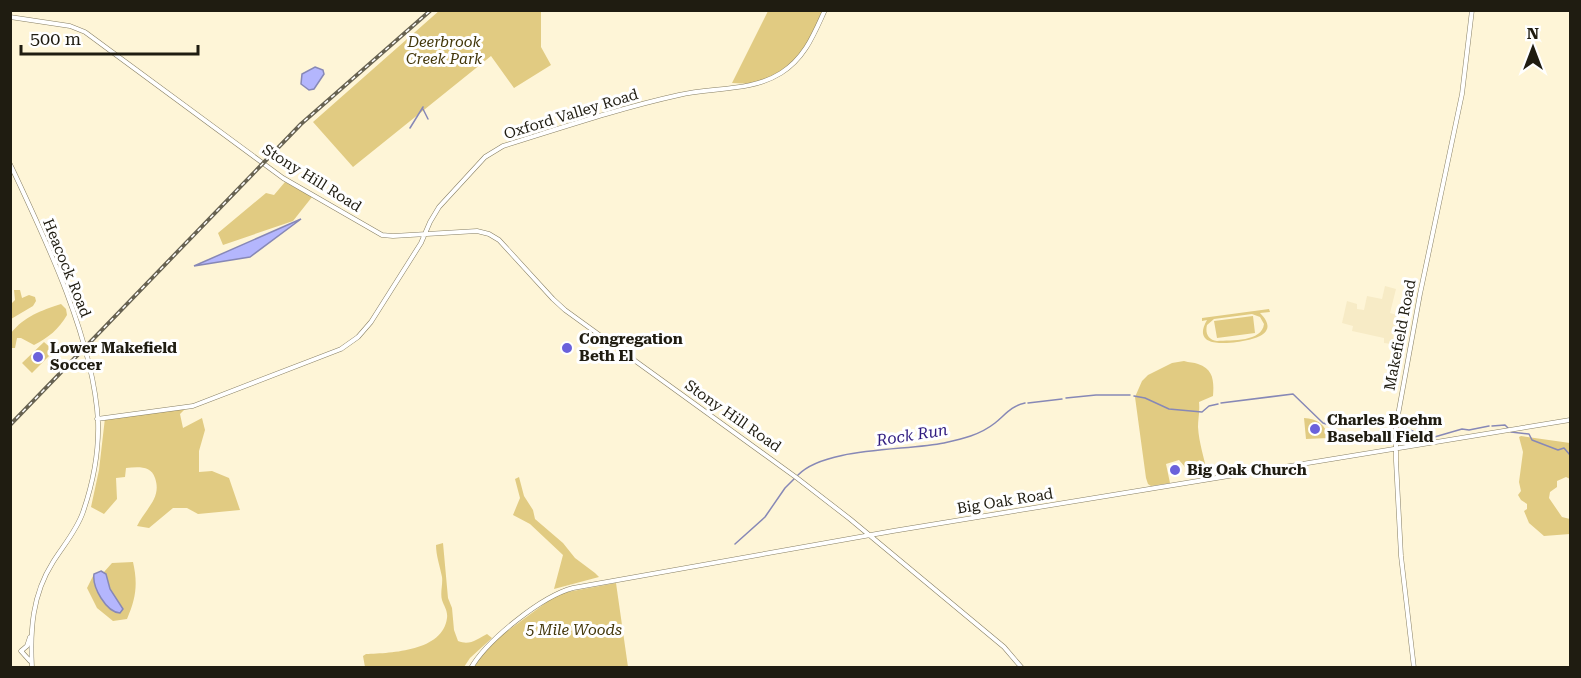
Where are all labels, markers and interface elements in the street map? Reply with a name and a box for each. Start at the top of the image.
scale bar [21,18,198,56]
north arrow [1503,18,1563,78]
text: N [1527,24,1539,43]
text: 500 m [30,28,81,49]
park label: Deerbrook Creek Park [406,33,483,68]
street label: Oxford Valley Road [502,85,641,143]
street label: Stony Hill Road [259,140,365,216]
street label: Heacock Road [39,216,95,320]
street label: Makefield Road [1380,278,1420,392]
place label: Congregation Beth El [579,330,683,365]
place label: Lower Makefield Soccer [50,339,177,374]
marker: Congregation Beth El [560,341,574,355]
marker: Lower Makefield Soccer [31,350,45,364]
street label: Stony Hill Road [681,376,785,456]
place label: Charles Boehm Baseball Field [1327,411,1443,446]
water label: Rock Run [874,420,949,450]
marker: Charles Boehm Baseball Field [1308,422,1322,436]
place label: Big Oak Church [1187,461,1307,479]
marker: Big Oak Church [1168,463,1182,477]
street label: Big Oak Road [956,484,1055,518]
park label: 5 Mile Woods [525,621,622,639]

